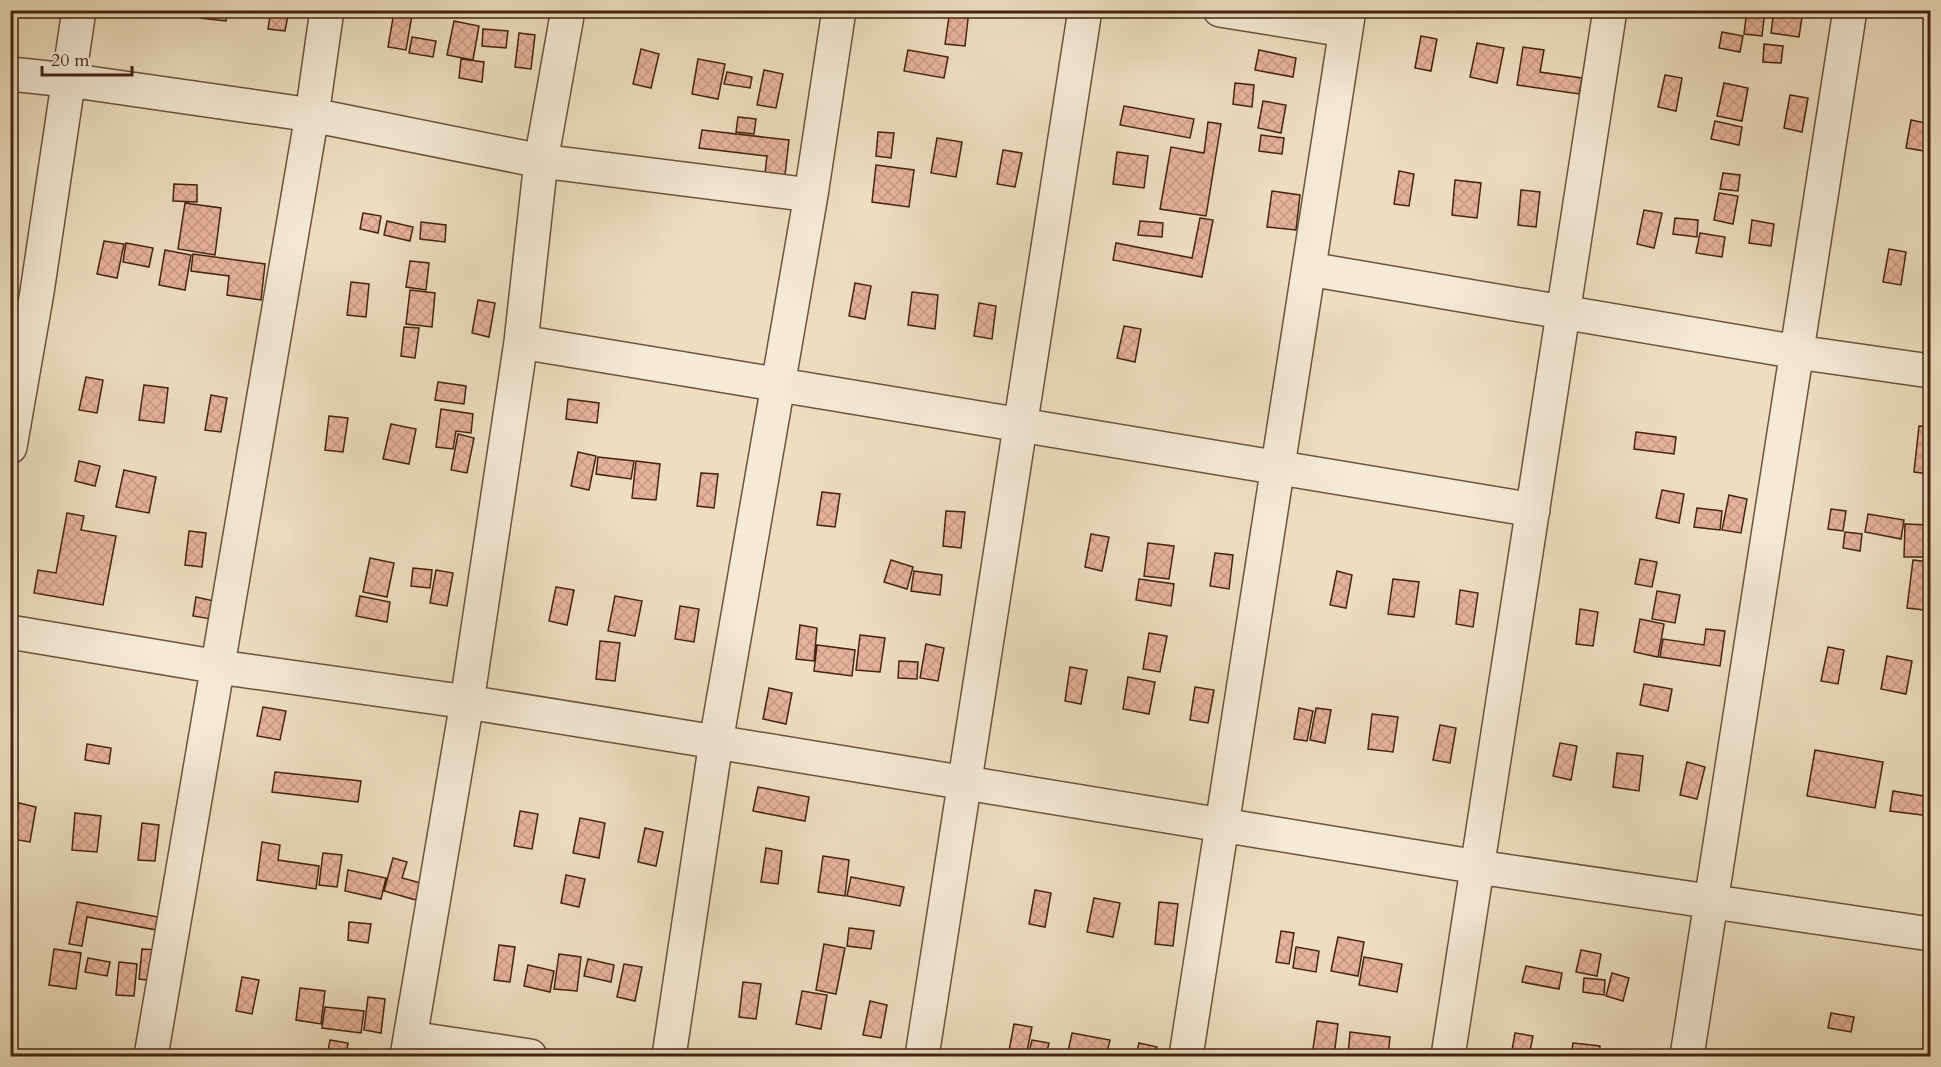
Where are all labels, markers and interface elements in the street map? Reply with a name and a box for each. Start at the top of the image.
scale bar [42,39,132,77]
text: 20 m [51,48,90,73]

